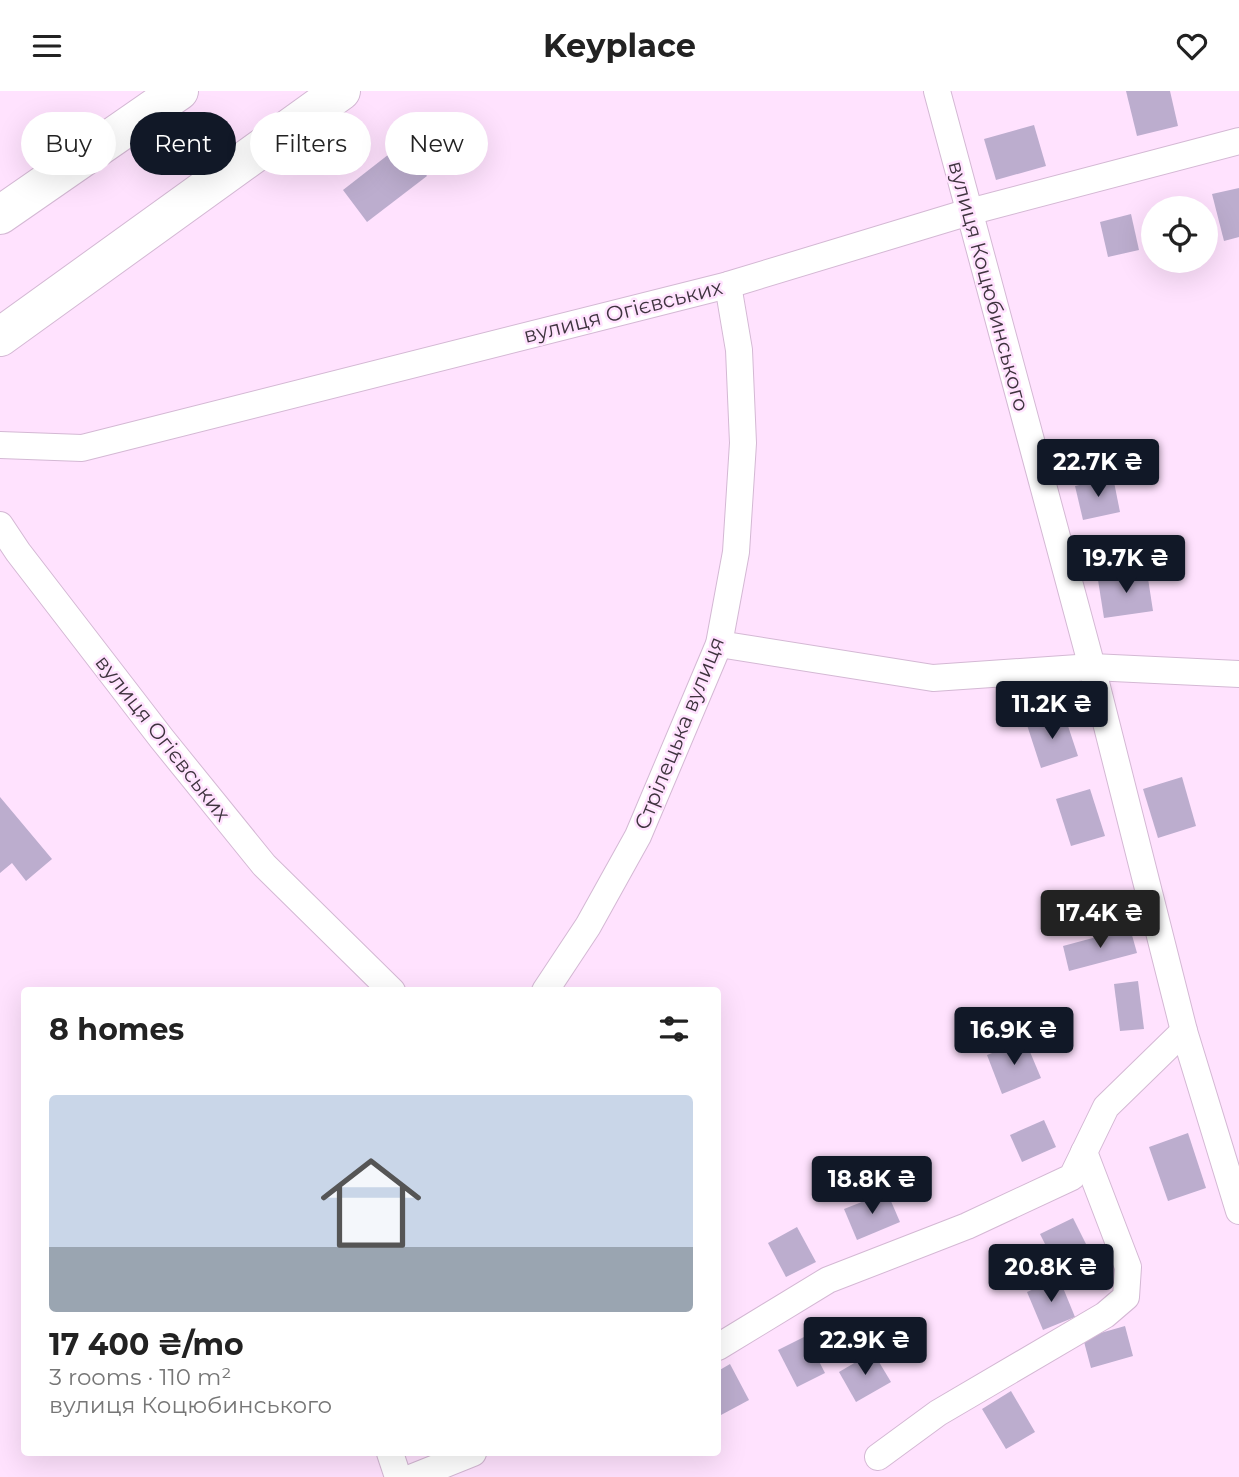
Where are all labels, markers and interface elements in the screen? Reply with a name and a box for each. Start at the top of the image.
text: Keyplace [543,26,696,65]
icon: menu [28,27,66,65]
icon: heart [1173,27,1211,65]
chip: Buy [21,112,116,175]
chip: Rent [130,112,236,175]
chip: Filters [250,112,371,175]
chip: New [385,112,488,175]
street label: вулиця Коцюбинського [943,158,1035,414]
map controls [1141,196,1218,273]
button: locate [1141,196,1218,273]
street label: вулиця Огієвських [521,274,725,348]
pin: 22.7K ₴ [1033,439,1163,499]
text: 22.7K ₴ [1053,448,1143,476]
pin: 19.7K ₴ [1061,535,1191,595]
text: 19.7K ₴ [1083,544,1169,572]
street label: Стрілецька вулиця [629,633,729,833]
street label: вулиця Огієвських [90,650,236,826]
pin: 11.2K ₴ [987,681,1117,741]
text: 11.2K ₴ [1012,690,1092,718]
pin: 17.4K ₴ [1035,891,1165,950]
text: 17.4K ₴ [1057,899,1143,927]
pin: 16.9K ₴ [949,1007,1079,1067]
icon: filters [655,1010,693,1048]
text: 8 homes [49,1011,184,1048]
text: 16.9K ₴ [970,1016,1058,1044]
icon: home [308,1140,434,1266]
pin: 18.8K ₴ [807,1157,937,1216]
text: 18.8K ₴ [828,1165,916,1193]
pin: 20.8K ₴ [986,1245,1116,1304]
text: 20.8K ₴ [1005,1253,1097,1281]
pin: 22.9K ₴ [800,1317,930,1377]
text: 17 400 ₴/mo [49,1326,244,1363]
text: 22.9K ₴ [820,1326,910,1354]
text: 3 rooms · 110 m² [49,1363,231,1391]
text: вулиця Коцюбинського [49,1391,332,1419]

